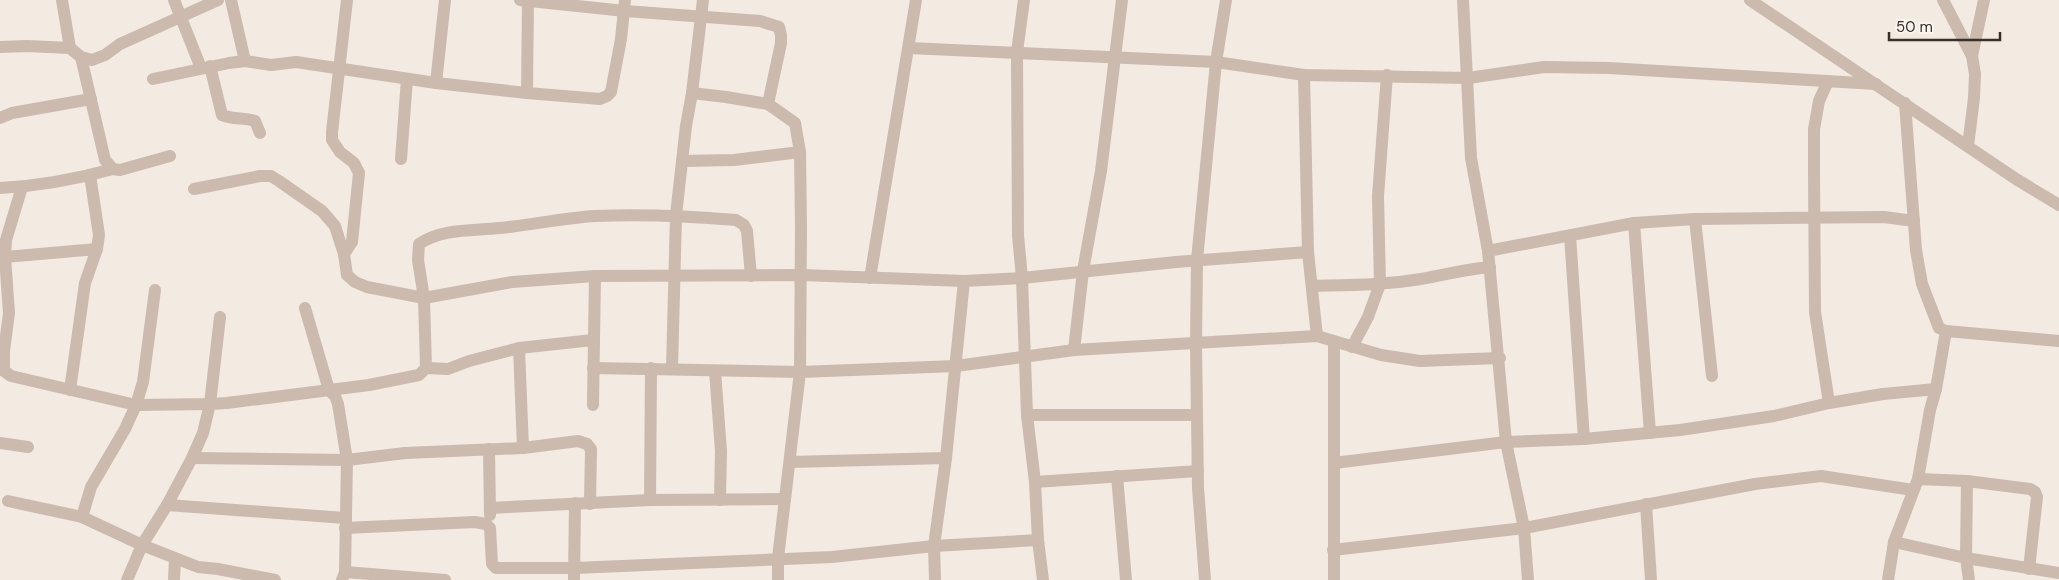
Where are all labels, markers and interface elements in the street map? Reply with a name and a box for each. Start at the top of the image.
scale bar [1889,10,2000,42]
text: 50 m [1896,17,1933,37]

